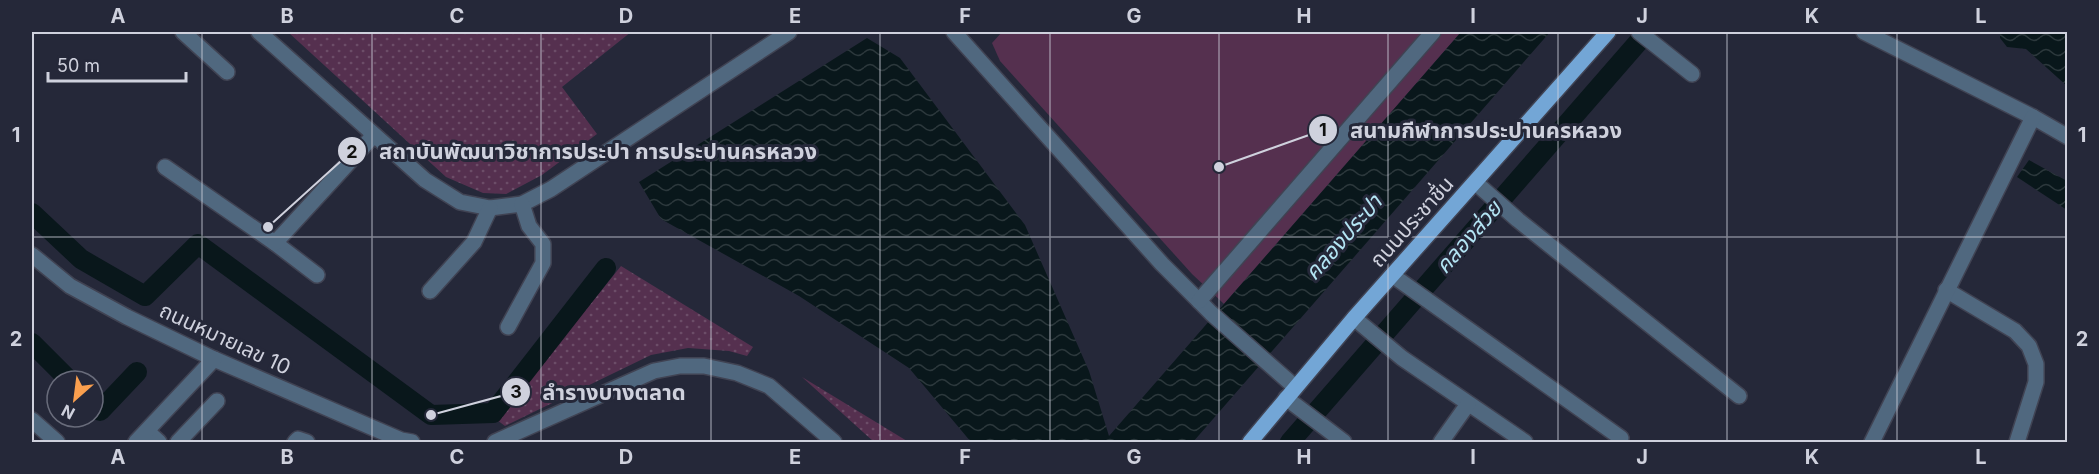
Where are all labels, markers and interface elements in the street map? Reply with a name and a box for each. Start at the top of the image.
text: A [111,4,126,28]
text: B [280,4,294,28]
text: C [450,4,464,28]
text: D [619,4,633,28]
text: E [789,4,801,28]
text: F [959,4,971,28]
text: G [1126,4,1142,28]
text: H [1297,4,1311,28]
text: I [1470,4,1476,28]
text: J [1636,4,1648,28]
text: K [1805,4,1819,28]
text: L [1975,4,1987,28]
scale bar [48,45,186,83]
text: 50 m [57,55,100,76]
callout: สนามกีฬาการประปานครหลวง [1308,110,1634,150]
text: สนามกีฬาการประปานครหลวง [1350,117,1622,143]
text: 1 [1319,119,1327,140]
text: 1 [12,123,20,147]
text: 1 [2078,123,2086,147]
callout: สถาบันพัฒนาวิชาการประปา การประปานครหลวง [337,131,829,171]
text: สถาบันพัฒนาวิชาการประปา การประปานครหลวง [379,138,817,164]
text: 2 [346,141,358,162]
street label: ถนนประชาชื่น [1363,170,1459,272]
water label: คลองประปา [1299,188,1388,285]
water label: คลองส่วย [1430,194,1508,278]
street label: ถนนหมายเลข 10 [156,297,295,380]
text: 2 [10,327,22,351]
text: 2 [2076,327,2088,351]
north arrow [45,369,105,429]
callout: ลำรางบางตลาด [501,372,698,412]
text: ลำรางบางตลาด [542,379,686,405]
text: 3 [510,381,522,402]
text: N [58,401,78,424]
text: A [111,445,126,469]
text: B [280,445,294,469]
text: C [450,445,464,469]
text: D [619,445,633,469]
text: E [789,445,801,469]
text: F [959,445,971,469]
text: G [1126,445,1142,469]
text: H [1297,445,1311,469]
text: I [1470,445,1476,469]
text: J [1636,445,1648,469]
text: K [1805,445,1819,469]
text: L [1975,445,1987,469]

